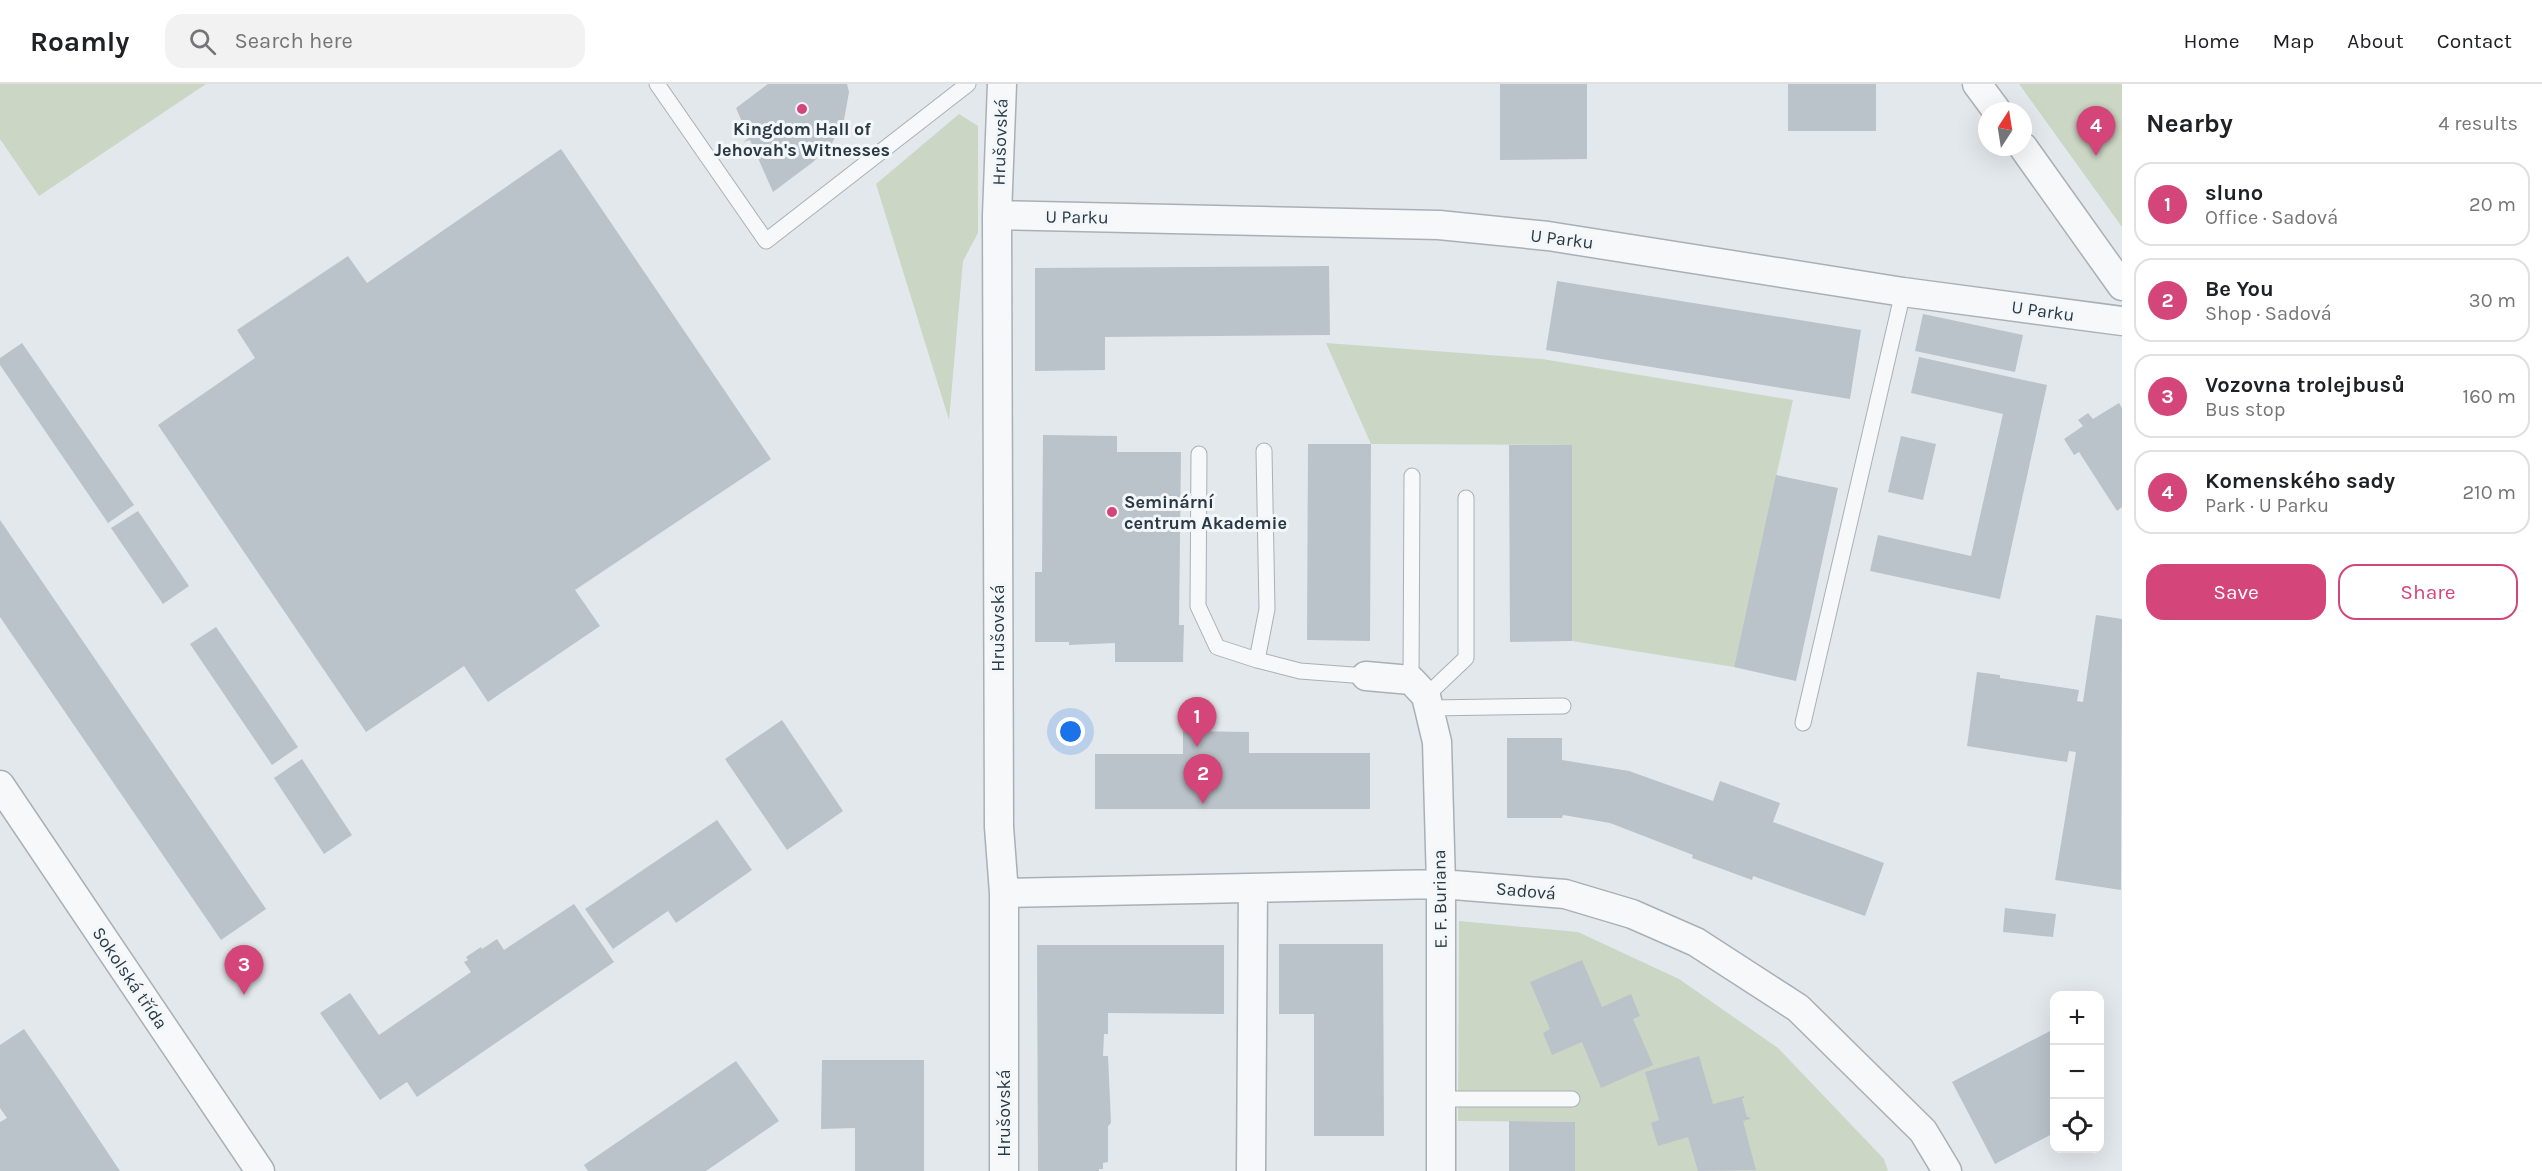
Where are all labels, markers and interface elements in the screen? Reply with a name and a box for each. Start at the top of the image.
search box [165,14,585,68]
text: Roamly [30,25,129,58]
icon: search [186,25,219,58]
text: Search here [234,28,353,54]
text: Home [2184,29,2240,53]
text: Map [2273,29,2314,53]
text: About [2347,29,2404,53]
text: Contact [2437,29,2512,53]
street label: Hrušovská [987,98,1013,186]
marker: Kingdom Hall of Jehovah's Witnesses [795,102,809,116]
north arrow [1978,102,2032,156]
pin: 4 [2076,106,2116,156]
text: Nearby [2146,108,2233,139]
text: 4 results [2438,112,2518,135]
place label: Kingdom Hall of Jehovah's Witnesses [714,118,890,161]
text: sluno [2205,180,2263,206]
text: 1 [2164,193,2171,216]
text: 20 m [2469,193,2516,216]
street label: U Parku [1045,205,1109,229]
text: Office · Sadová [2205,206,2338,229]
street label: U Parku [1529,224,1595,254]
text: Be You [2205,276,2274,302]
text: 2 [2161,289,2174,312]
text: 30 m [2469,289,2516,312]
street label: U Parku [2010,296,2076,326]
text: Shop · Sadová [2205,302,2332,325]
text: Vozovna trolejbusů [2205,372,2405,398]
text: 3 [2161,385,2174,408]
text: 160 m [2463,385,2516,408]
text: Bus stop [2205,398,2285,421]
text: Komenského sady [2205,468,2395,494]
text: 4 [2162,481,2173,504]
text: 210 m [2462,481,2516,504]
place label: Seminární centrum Akademie [1124,491,1287,534]
text: Park · U Parku [2205,494,2329,517]
marker: Seminární centrum Akademie [1105,505,1119,519]
button: Save [2146,564,2326,620]
button: Share [2338,564,2518,620]
street label: Hrušovská [987,584,1009,672]
pin: 1 [1178,698,1216,747]
your location [1056,717,1085,746]
pin: 2 [1184,754,1222,804]
street label: E. F. Buriana [1428,849,1452,949]
street label: Sadová [1495,877,1557,905]
street label: Sokolská třída [88,923,172,1033]
pin: 3 [224,946,264,995]
map controls [2050,991,2104,1153]
button: + [2050,991,2104,1045]
button: − [2050,1045,2104,1099]
street label: Hrušovská [993,1069,1015,1157]
button: locate [2050,1099,2104,1153]

